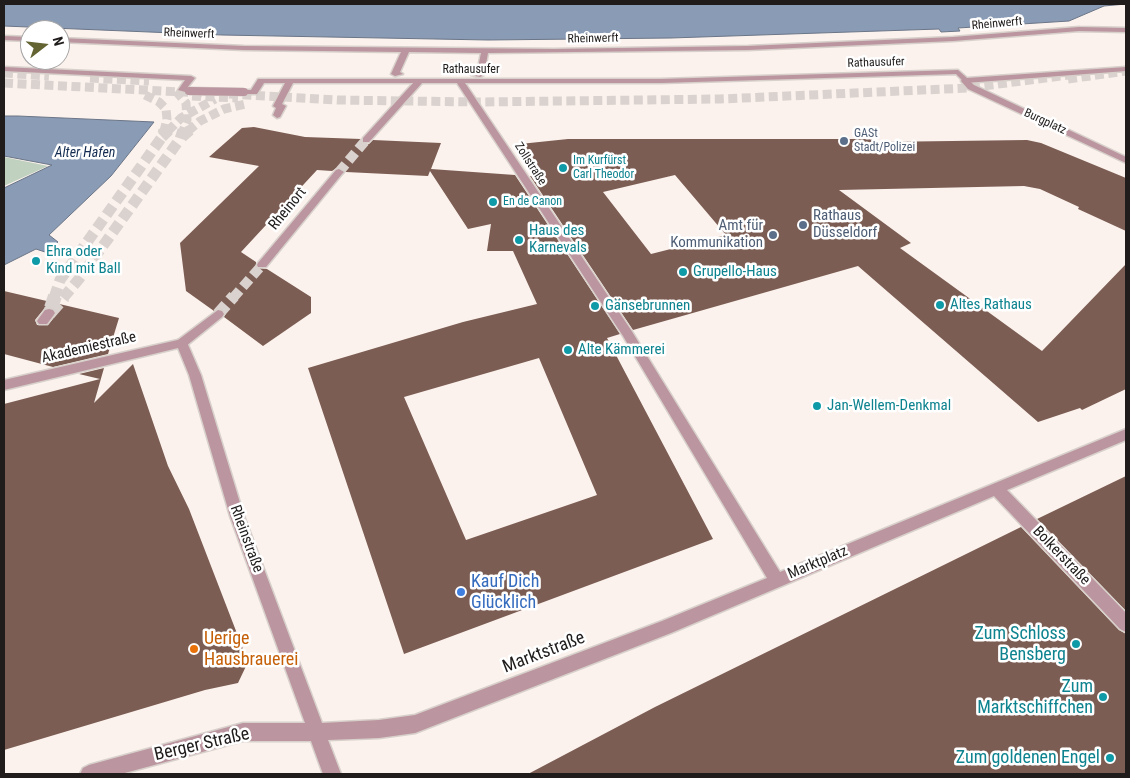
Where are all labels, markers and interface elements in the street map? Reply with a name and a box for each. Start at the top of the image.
street label: Rheinwerft [971,15,1023,33]
north arrow [20,20,70,70]
street label: Rheinwerft [163,26,215,42]
street label: Rheinwerft [567,31,619,47]
text: N [50,35,67,47]
street label: Rathausufer [847,55,905,71]
street label: Rathausufer [442,63,500,77]
street label: Burgplatz [1022,106,1068,138]
place label: GASt Stadt/Polizei [854,127,915,155]
marker: GASt Stadt/Polizei [838,135,850,147]
street label: Zollstraße [511,140,549,188]
water label: Alter Hafen [55,145,115,161]
place label: Im Kurfürst Carl Theodor [573,154,634,182]
marker: Im Kurfürst Carl Theodor [557,162,569,174]
street label: Rheinort [265,184,311,234]
place label: En de Canon [503,195,562,209]
marker: En de Canon [487,196,499,208]
place label: Rathaus Düsseldorf [813,207,877,242]
place label: Amt für Kommunikation [670,217,763,252]
marker: Rathaus Düsseldorf [797,219,809,231]
place label: Haus des Karnevals [529,222,587,257]
marker: Amt für Kommunikation [767,229,779,241]
marker: Haus des Karnevals [513,234,525,246]
place label: Ehra oder Kind mit Ball [46,243,121,278]
marker: Ehra oder Kind mit Ball [30,255,42,267]
place label: Grupello-Haus [693,263,777,281]
marker: Grupello-Haus [677,266,689,278]
place label: Altes Rathaus [950,296,1032,314]
place label: Gänsebrunnen [605,297,690,315]
marker: Altes Rathaus [934,299,946,311]
marker: Gänsebrunnen [589,300,601,312]
street label: Akademiestraße [40,328,138,368]
place label: Alte Kämmerei [578,341,665,359]
marker: Alte Kämmerei [562,344,574,356]
place label: Jan-Wellem-Denkmal [827,397,951,415]
marker: Jan-Wellem-Denkmal [811,400,823,412]
street label: Rheinstraße [225,503,267,575]
street label: Bolkerstraße [1028,523,1094,589]
street label: Marktplatz [785,542,851,584]
place label: Kauf Dich Glücklich [471,571,539,614]
marker: Kauf Dich Glücklich [455,586,467,598]
place label: Zum Schloss Bensberg [974,623,1066,666]
street label: Marktstraße [500,627,588,679]
place label: Uerige Hausbrauerei [204,628,298,670]
marker: Zum Schloss Bensberg [1070,638,1082,650]
marker: Uerige Hausbrauerei [188,643,200,655]
place label: Zum Marktschiffchen [977,676,1093,719]
marker: Zum Marktschiffchen [1097,691,1109,703]
street label: Berger Straße [152,724,252,766]
place label: Zum goldenen Engel [956,747,1100,769]
marker: Zum goldenen Engel [1104,752,1116,764]

